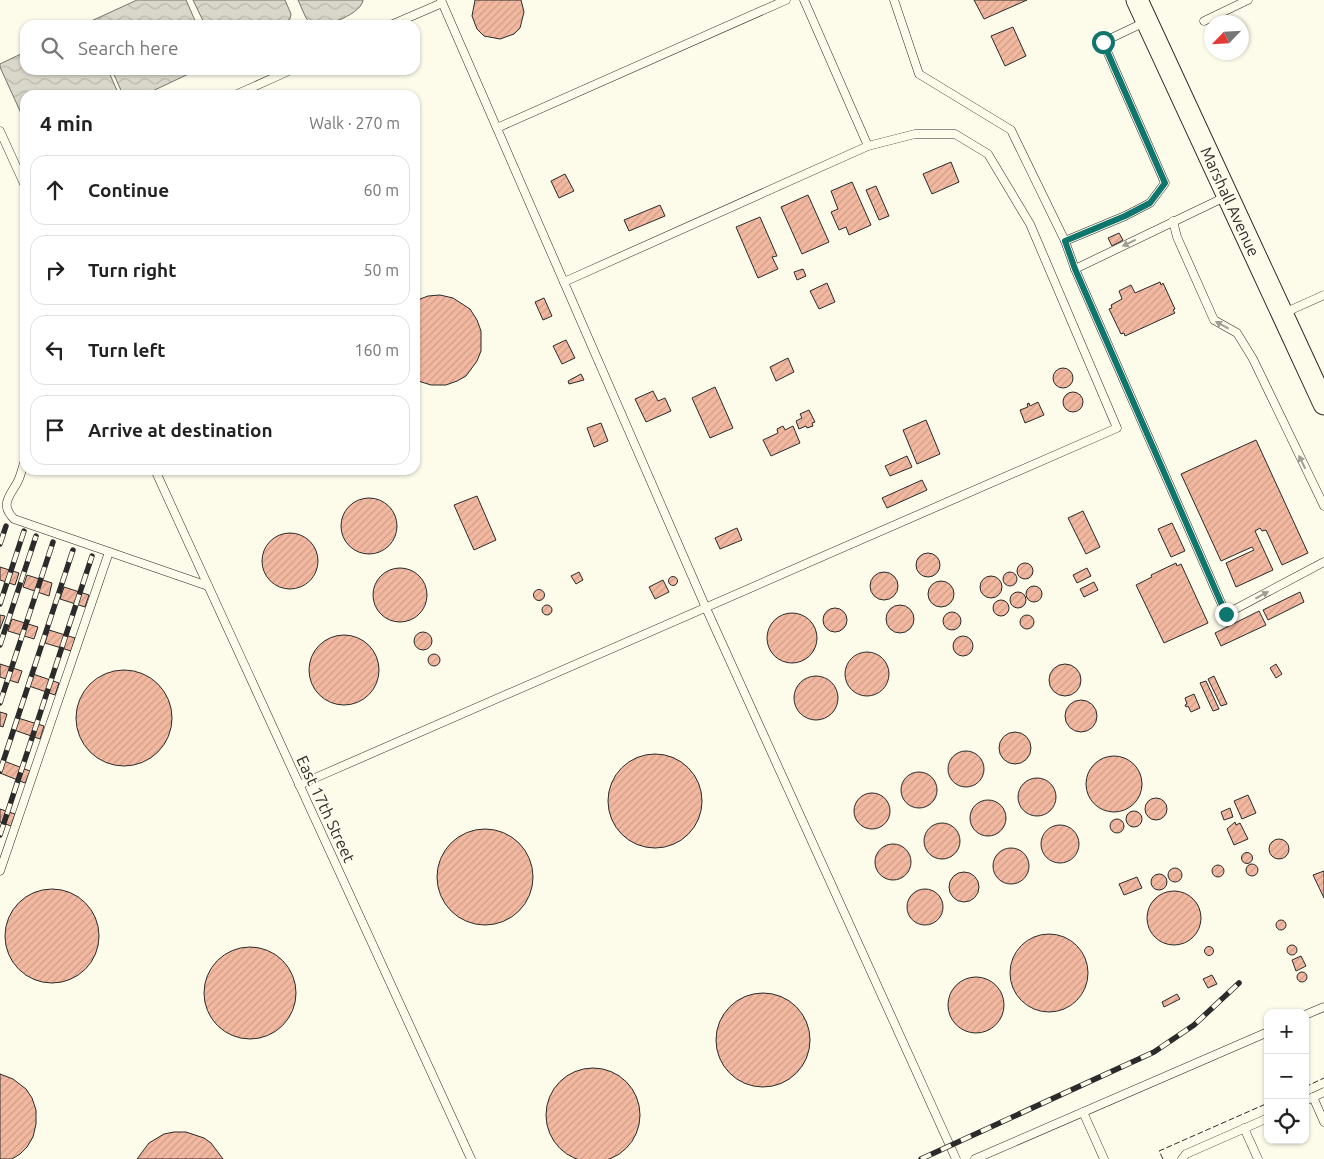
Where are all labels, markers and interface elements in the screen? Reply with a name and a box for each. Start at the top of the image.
north arrow [1204,15,1249,60]
search box [20,20,420,75]
route start [1092,31,1115,54]
icon: search [38,34,66,62]
text: Search here [78,37,178,59]
text: 4 min [40,111,93,135]
text: Walk · 270 m [309,114,400,132]
street label: Marshall Avenue [1197,144,1263,259]
icon: ahead [41,176,69,204]
text: Continue [88,179,169,201]
text: 60 m [363,181,399,199]
one-way arrow [1122,238,1137,247]
icon: right [41,256,69,284]
text: Turn right [88,259,176,281]
text: 50 m [363,261,399,279]
one-way arrow [1215,320,1228,329]
icon: left [41,336,69,364]
text: Turn left [88,339,166,361]
text: 160 m [354,341,399,359]
icon: arrive [41,416,69,444]
text: Arrive at destination [88,419,273,441]
one-way arrow [1298,455,1306,469]
one-way arrow [1254,591,1269,599]
route end [1215,603,1238,626]
street label: East 17th Street [293,753,359,866]
map controls [1264,1009,1309,1144]
button: + [1264,1009,1309,1054]
button: − [1264,1054,1309,1099]
button: locate [1264,1099,1309,1144]

